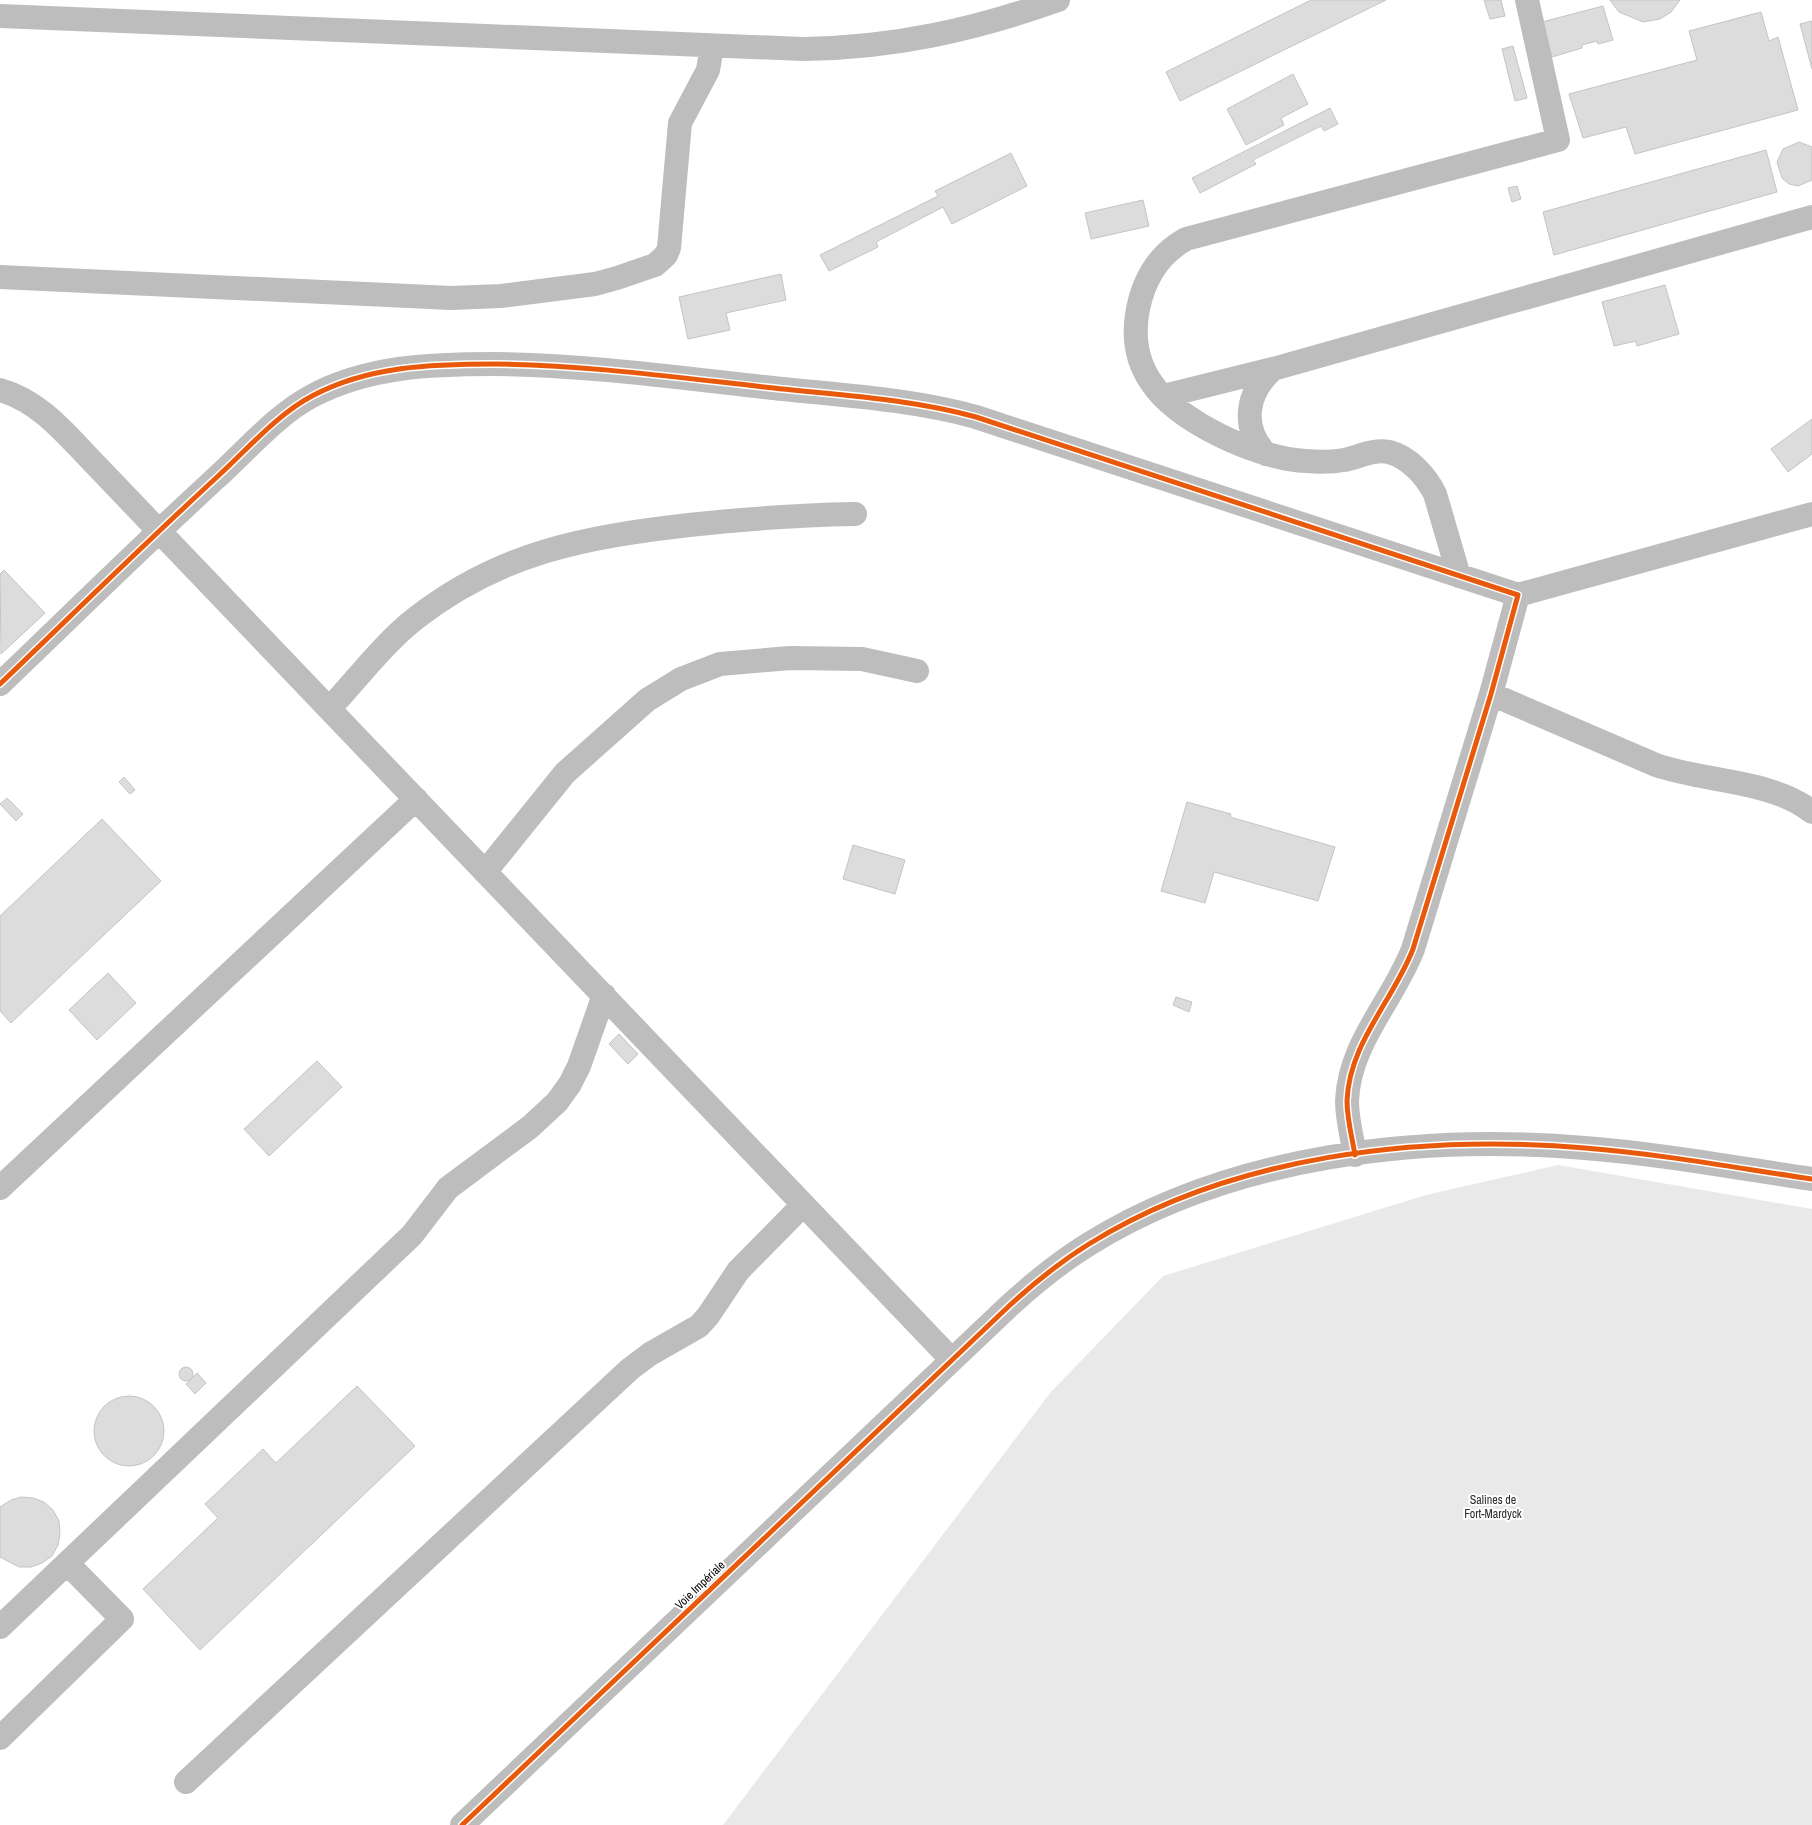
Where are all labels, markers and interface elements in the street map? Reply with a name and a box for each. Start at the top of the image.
park label: Salines de Fort-Mardyck [1464,1492,1522,1522]
street label: Voie Impériale [672,1557,728,1613]

